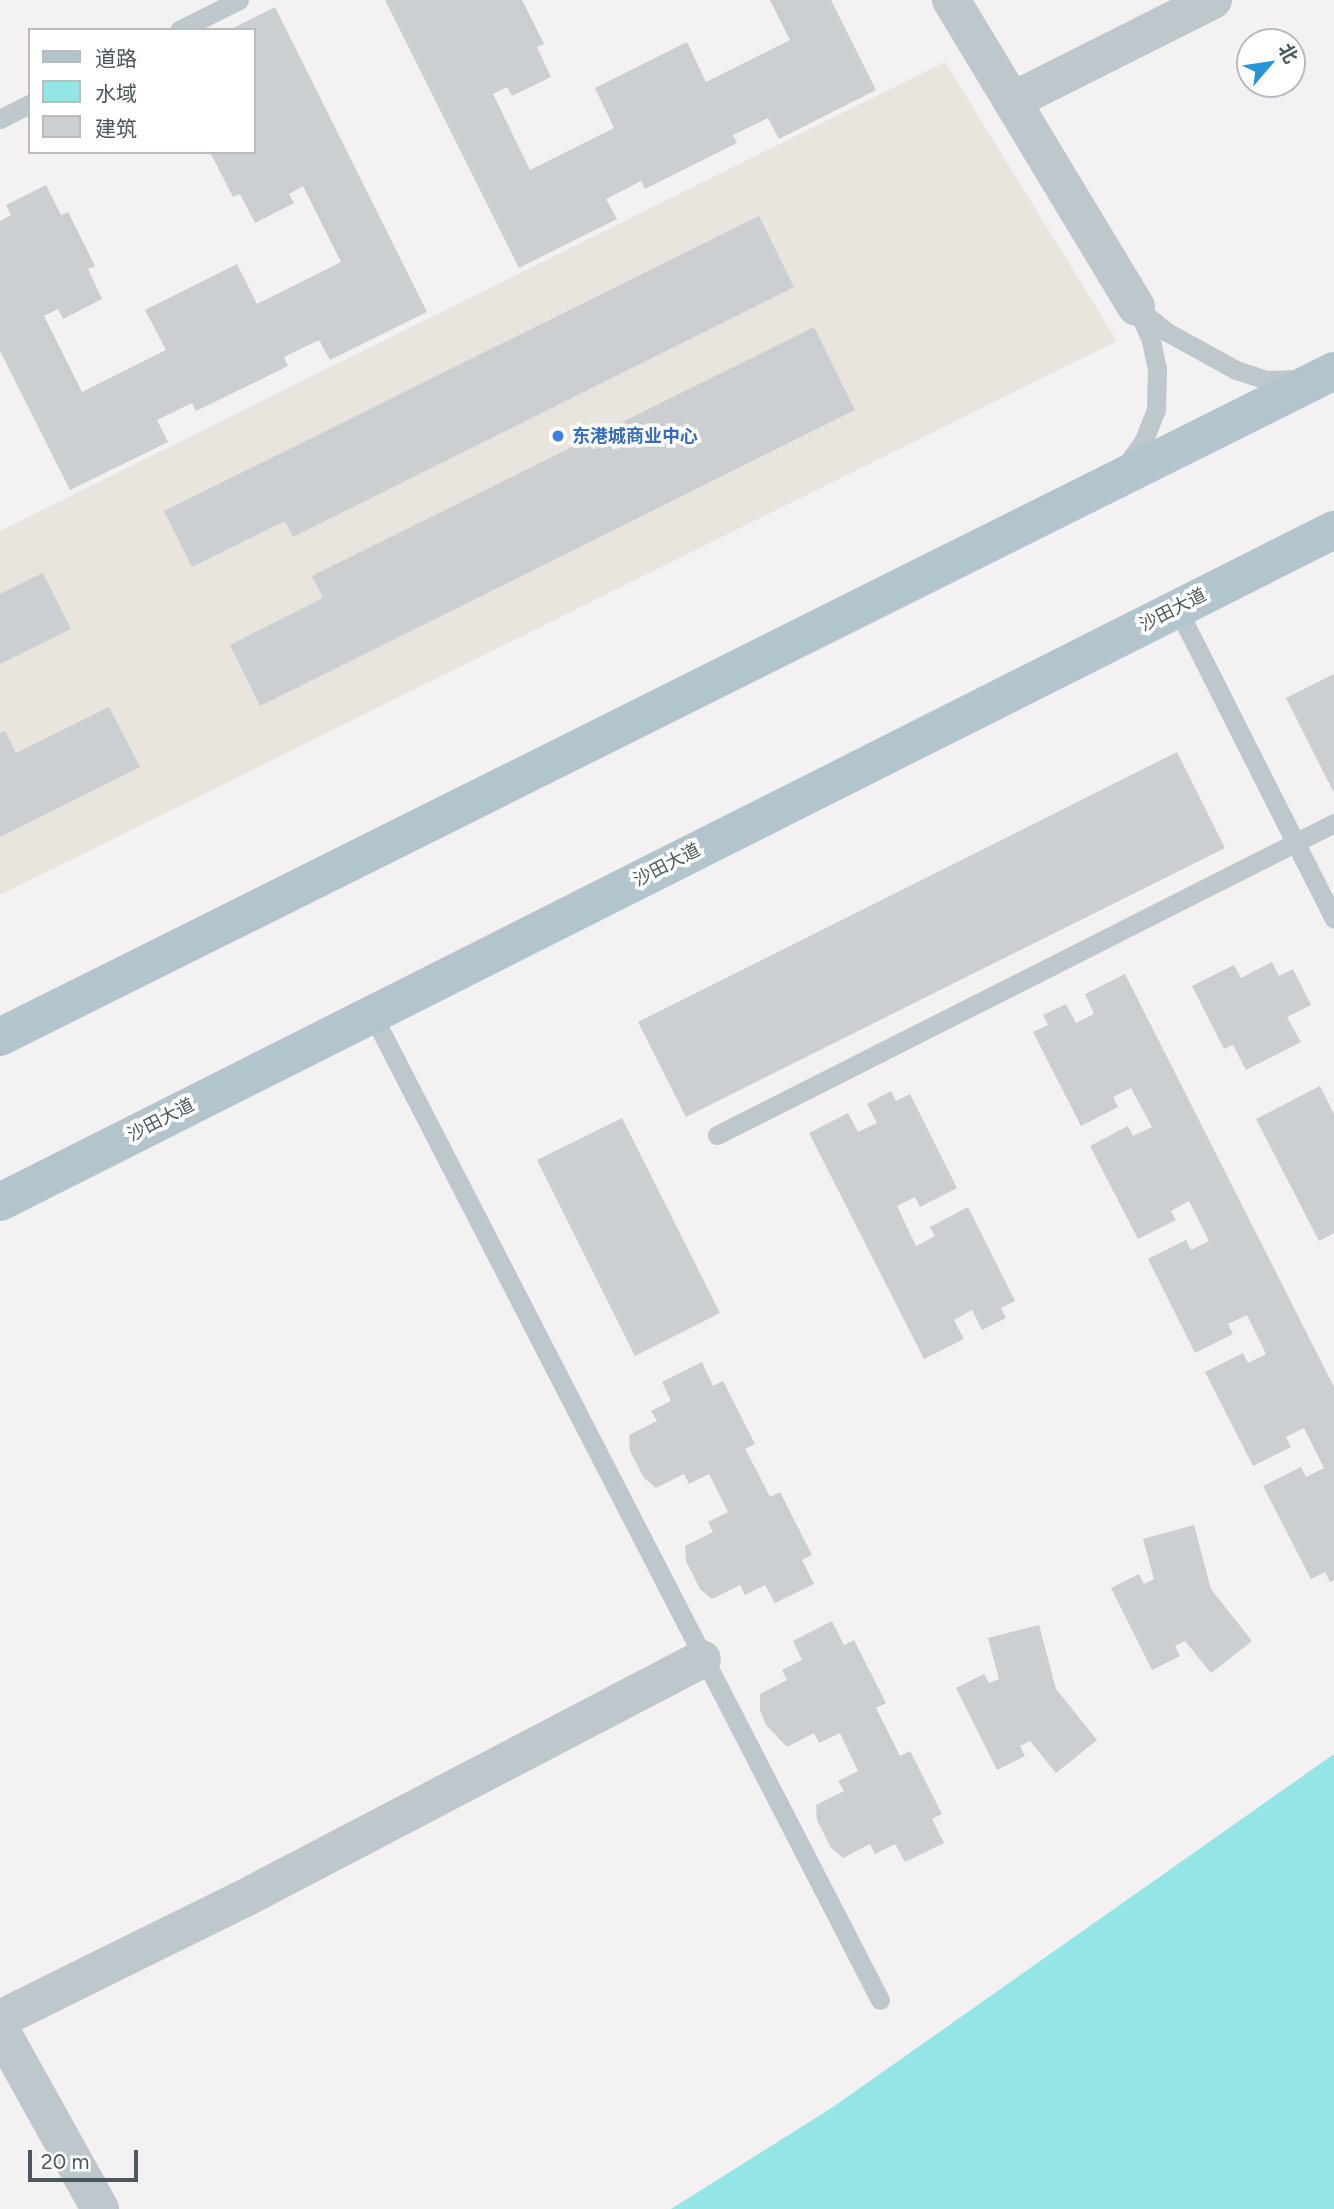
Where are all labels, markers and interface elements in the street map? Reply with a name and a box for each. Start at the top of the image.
legend [28,28,256,154]
north arrow [1236,28,1306,98]
text: 北 [1273,40,1303,67]
text: 道路 [95,46,137,71]
text: 水域 [95,81,137,106]
text: 建筑 [95,116,137,141]
place label: 东港城商业中心 [572,425,698,447]
marker: 东港城商业中心 [550,428,566,444]
street label: 沙田大道 [1136,584,1210,636]
street label: 沙田大道 [630,839,704,891]
street label: 沙田大道 [124,1094,198,1146]
scale bar [32,2136,142,2180]
text: 20 m [41,2149,89,2174]

